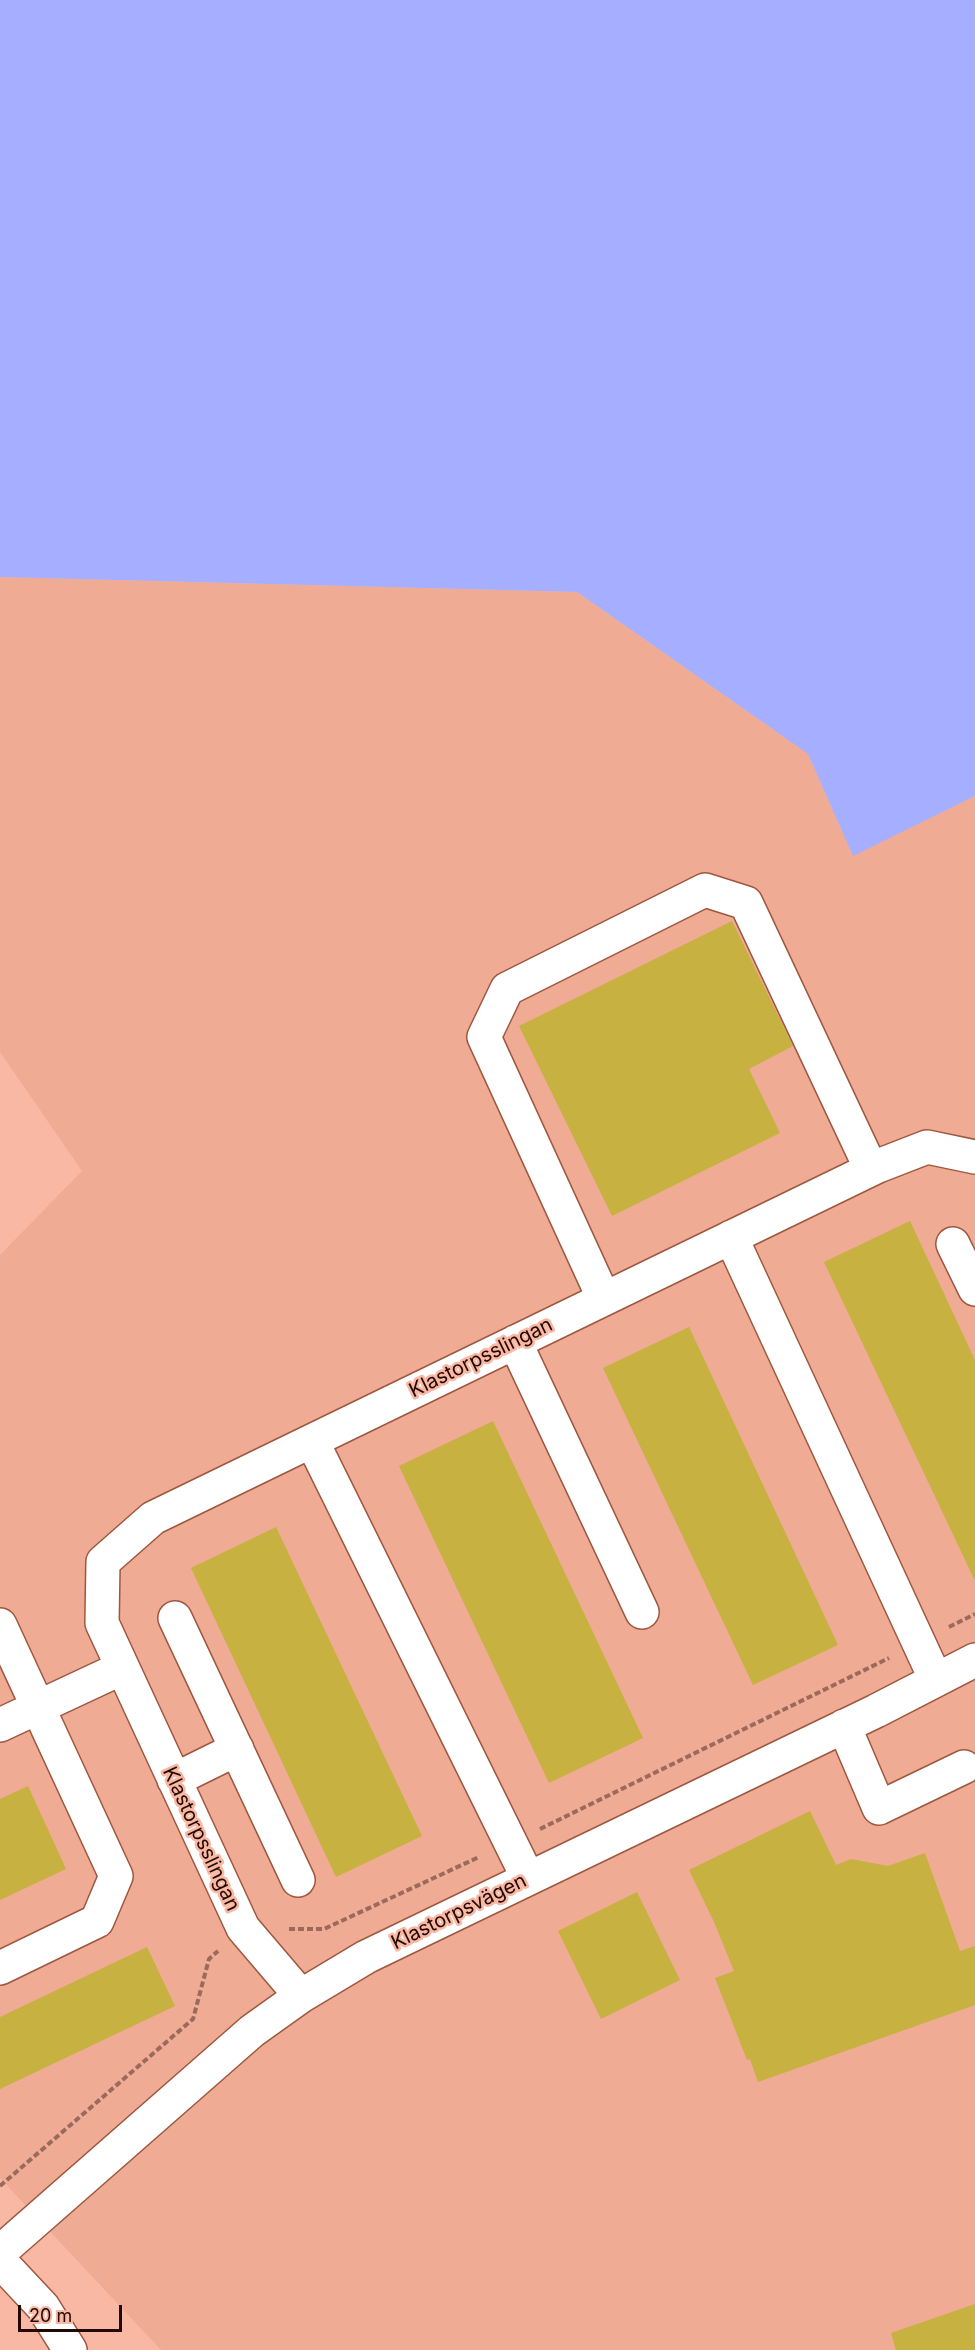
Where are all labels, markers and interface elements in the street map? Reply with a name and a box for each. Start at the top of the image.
street label: Klastorpsslingan [405,1313,557,1403]
street label: Klastorpsslingan [157,1763,245,1915]
street label: Klastorpsvägen [388,1869,530,1955]
scale bar [21,2293,124,2331]
text: 20 m [29,2305,72,2326]

